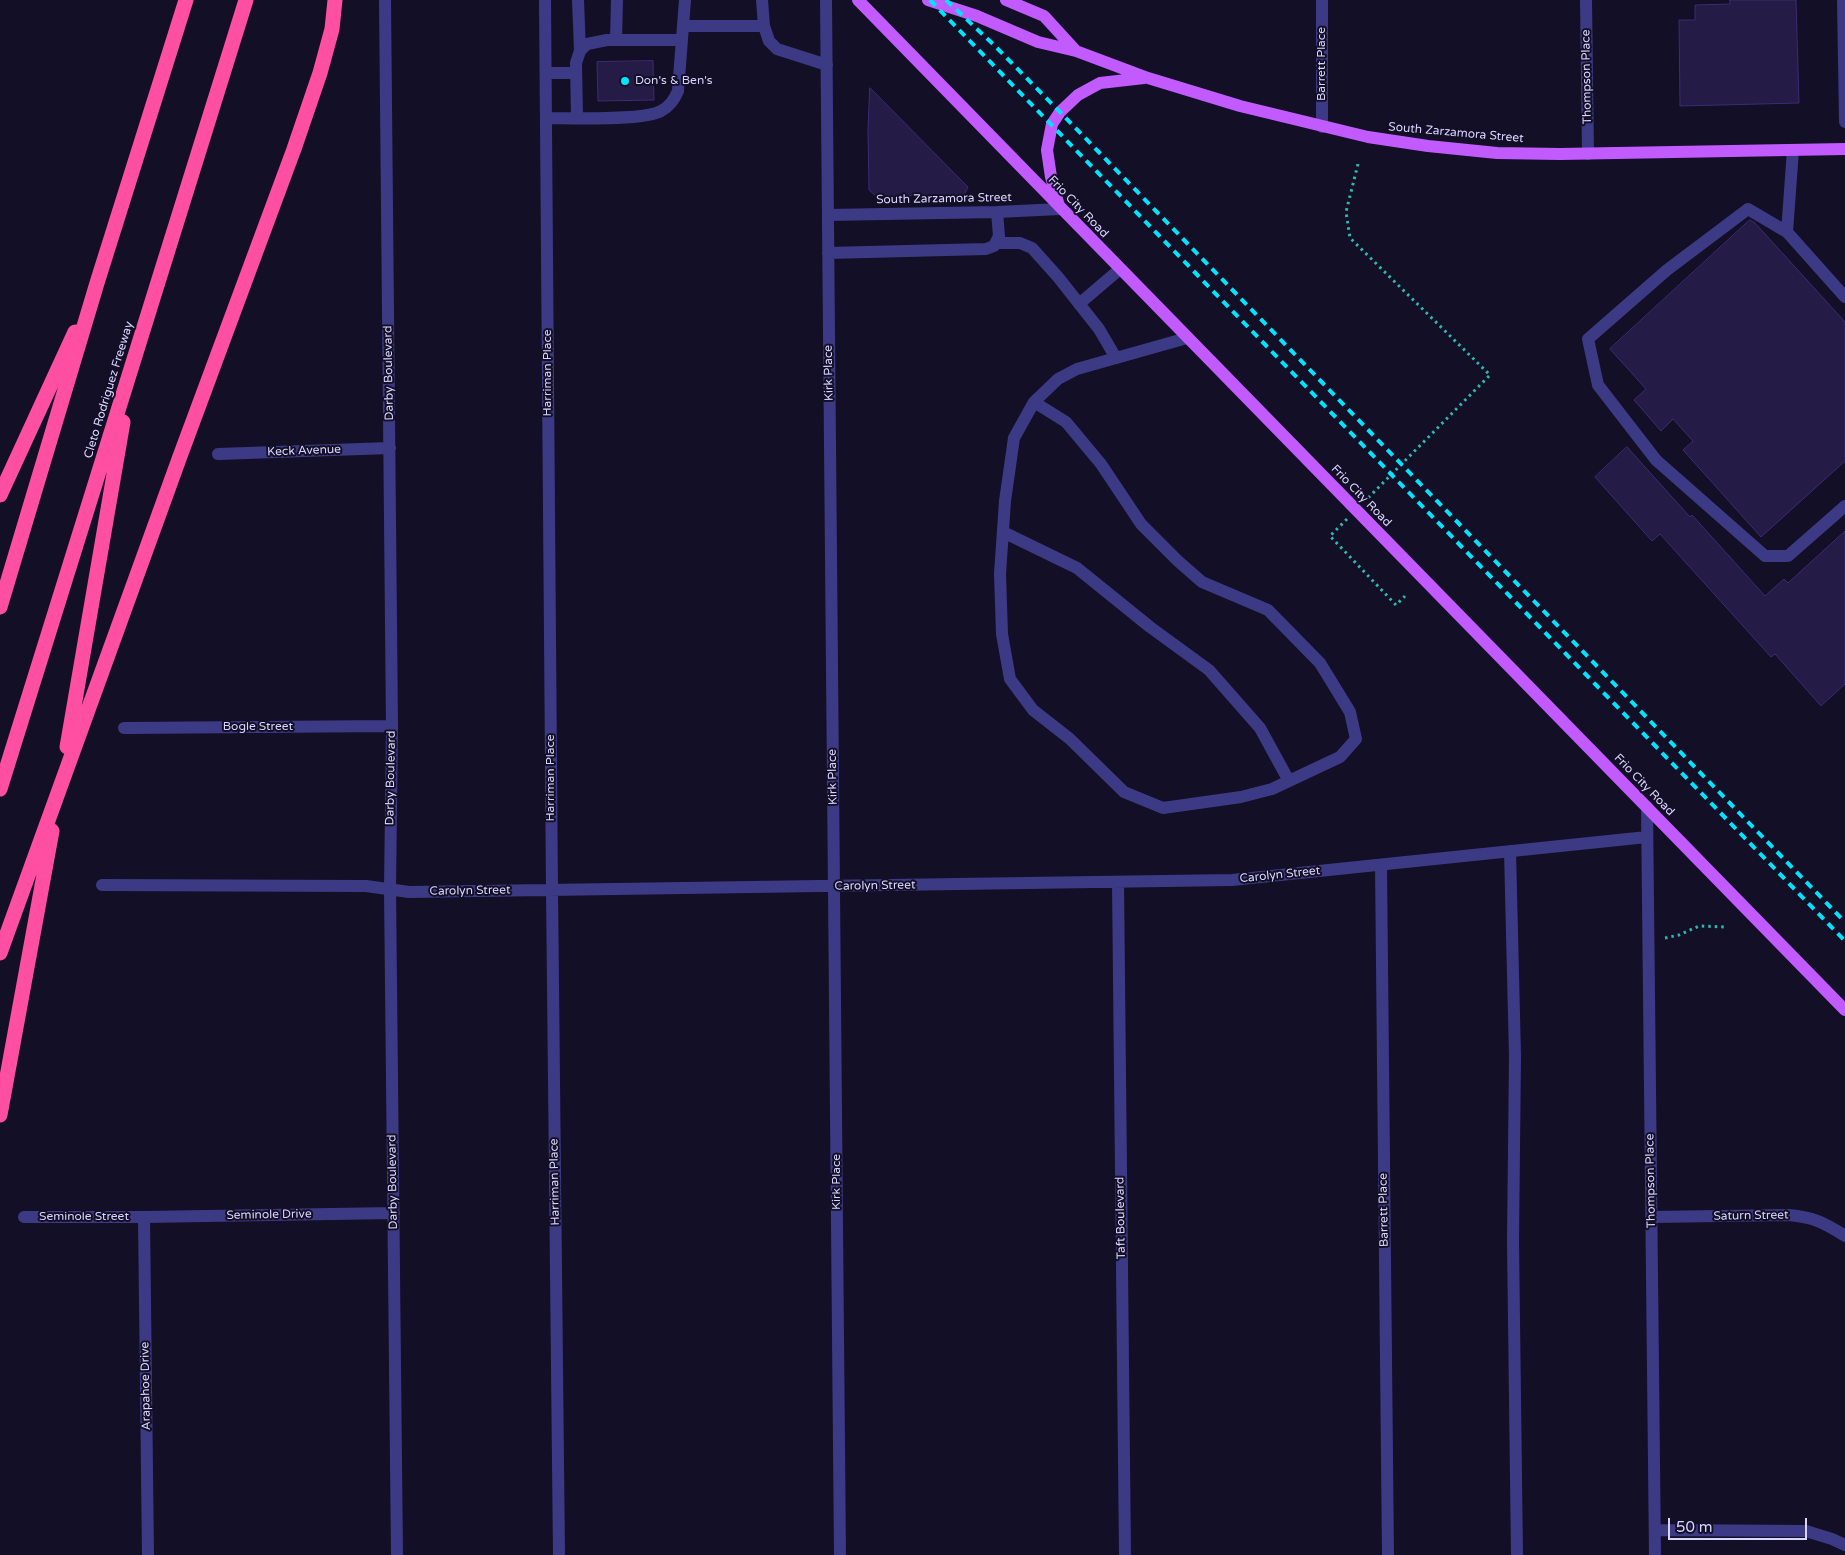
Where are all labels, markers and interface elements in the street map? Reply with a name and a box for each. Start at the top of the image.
street label: Barrett Place [1315,27,1329,101]
street label: Thompson Place [1579,29,1595,125]
place label: Don's & Ben's [635,74,713,88]
marker: Don's & Ben's [619,75,631,87]
street label: South Zarzamora Street [1388,120,1524,146]
street label: Frio City Road [1045,173,1111,241]
street label: South Zarzamora Street [876,191,1012,207]
street label: Cleto Rodriguez Freeway [81,320,137,460]
street label: Darby Boulevard [381,325,397,421]
street label: Harriman Place [541,329,555,417]
street label: Kirk Place [821,345,837,401]
street label: Keck Avenue [267,443,341,459]
street label: Frio City Road [1328,462,1394,530]
street label: Bogle Street [223,720,293,734]
street label: Darby Boulevard [383,730,399,826]
street label: Harriman Place [544,734,558,822]
street label: Kirk Place [825,749,841,805]
street label: Frio City Road [1611,751,1677,819]
street label: Carolyn Street [1239,864,1321,886]
street label: Carolyn Street [834,878,916,894]
street label: Carolyn Street [429,883,511,899]
street label: Thompson Place [1643,1133,1659,1229]
street label: Darby Boulevard [385,1134,401,1230]
street label: Harriman Place [547,1138,563,1226]
street label: Kirk Place [830,1154,844,1210]
street label: Barrett Place [1376,1173,1392,1247]
street label: Taft Boulevard [1113,1177,1129,1259]
street label: Seminole Drive [226,1207,312,1223]
street label: Saturn Street [1713,1208,1789,1224]
street label: Seminole Street [39,1210,129,1224]
street label: Arapahoe Drive [138,1342,154,1430]
scale bar [1670,1508,1809,1540]
text: 50 m [1676,1518,1713,1536]

